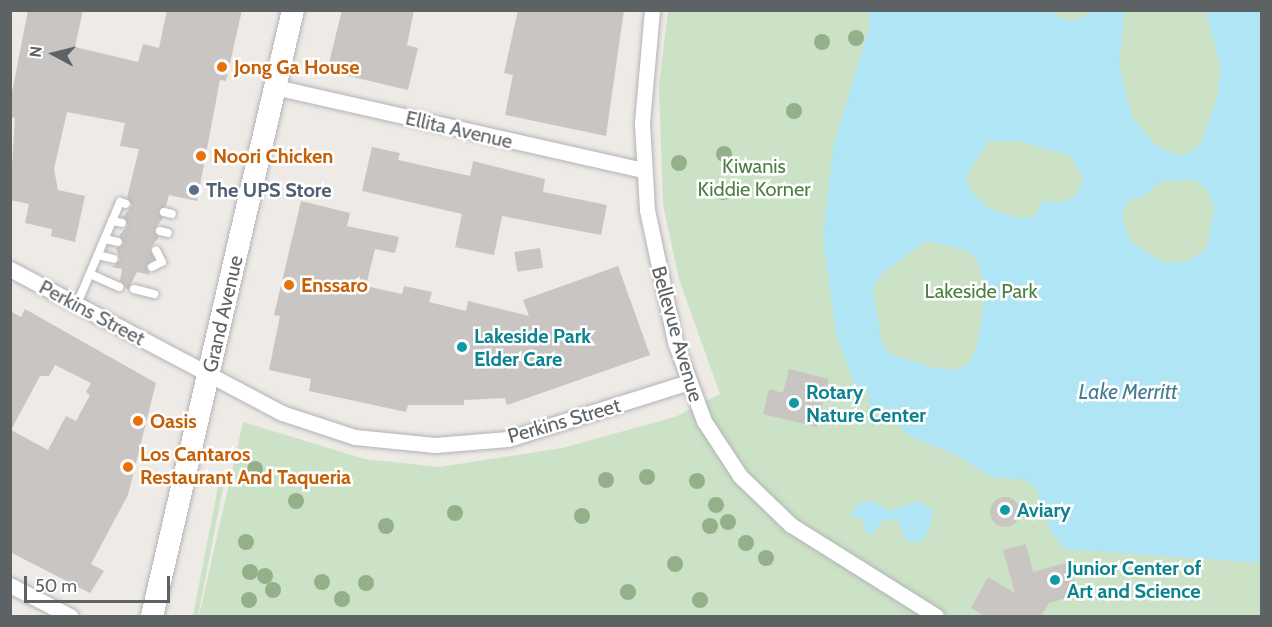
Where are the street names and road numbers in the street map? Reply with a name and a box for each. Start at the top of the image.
street label: Ellita Avenue [403,106,515,154]
street label: Grand Avenue [198,253,248,375]
street label: Bellevue Avenue [646,263,708,405]
street label: Perkins Street [35,275,149,351]
street label: Perkins Street [505,393,623,449]

